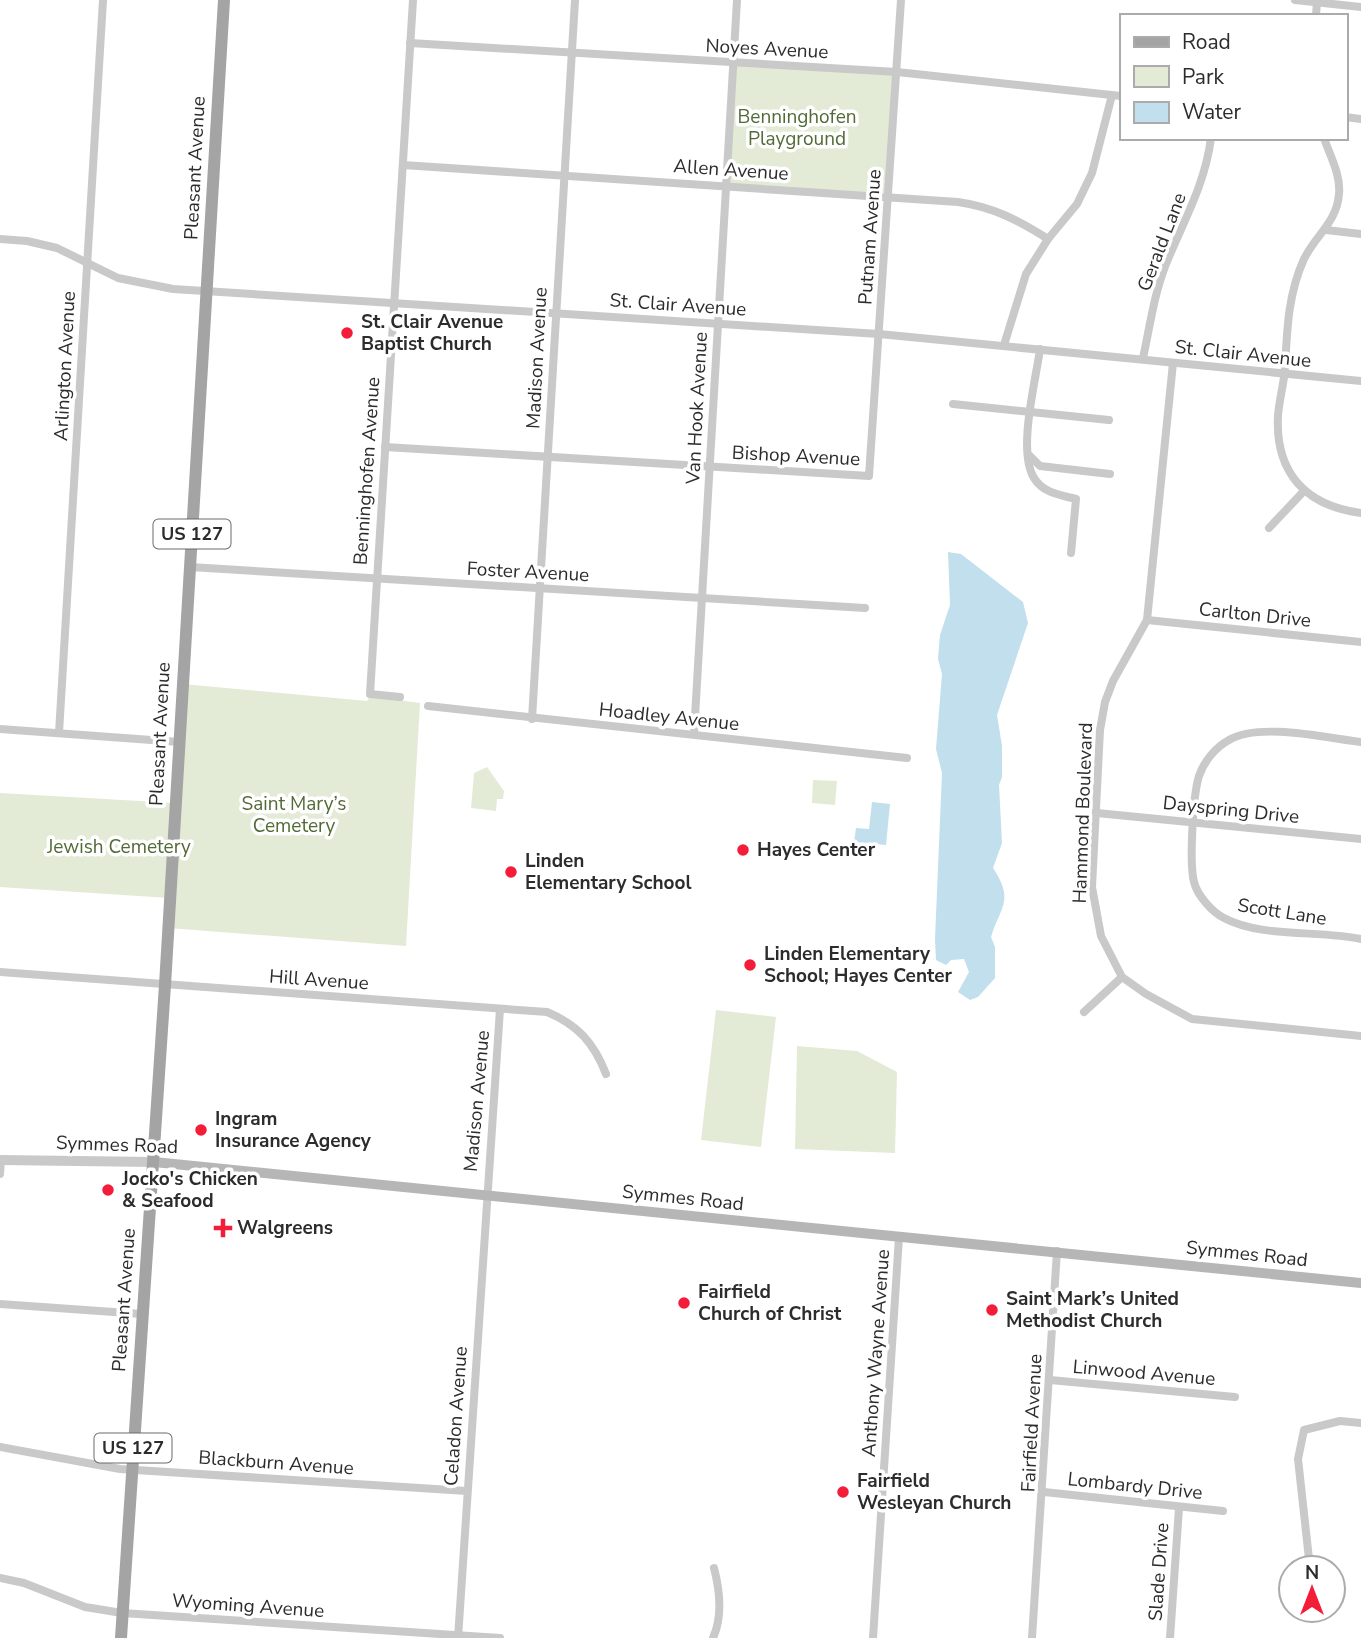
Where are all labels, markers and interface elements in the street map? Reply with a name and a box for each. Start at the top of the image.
legend [1120,14,1347,140]
text: Road [1182,28,1231,56]
street label: Noyes Avenue [705,33,829,65]
text: Park [1182,63,1224,91]
street label: Pleasant Avenue [178,95,212,241]
text: Water [1182,98,1241,126]
park label: Benninghofen Playground [737,104,857,152]
street label: Allen Avenue [673,153,789,187]
street label: Putnam Avenue [852,168,888,306]
street label: Gerald Lane [1131,189,1193,295]
street label: Madison Avenue [520,286,554,430]
street label: St. Clair Avenue [609,287,747,323]
street label: Arlington Avenue [48,290,82,442]
place label: St. Clair Avenue Baptist Church [361,309,503,357]
marker: St. Clair Avenue Baptist Church [339,325,355,341]
street label: Van Hook Avenue [680,331,714,486]
street label: St. Clair Avenue [1174,334,1312,374]
street label: Benninghofen Avenue [347,376,387,566]
street label: Bishop Avenue [731,440,861,472]
road number: US 127 [154,520,230,548]
street label: Foster Avenue [466,556,590,588]
street label: Carlton Drive [1198,596,1312,634]
street label: Pleasant Avenue [143,661,177,807]
street label: Hoadley Avenue [598,697,740,737]
street label: Hammond Boulevard [1067,722,1099,904]
street label: Dayspring Drive [1162,790,1300,830]
park label: Saint Mary’s Cemetery [242,791,346,839]
park label: Jewish Cemetery [46,834,191,860]
place label: Hayes Center [757,837,876,863]
marker: Hayes Center [735,842,751,858]
place label: Linden Elementary School [525,848,692,896]
marker: Linden Elementary School [503,864,519,880]
street label: Scott Lane [1236,892,1328,932]
place label: Linden Elementary School; Hayes Center [764,941,953,989]
marker: Linden Elementary School; Hayes Center [742,957,758,973]
street label: Hill Avenue [268,964,370,996]
street label: Madison Avenue [458,1029,496,1173]
place label: Ingram Insurance Agency [215,1106,372,1154]
marker: Ingram Insurance Agency [193,1122,209,1138]
street label: Symmes Road [55,1130,179,1160]
place label: Jocko's Chicken & Seafood [121,1166,258,1214]
street label: Symmes Road [621,1179,745,1217]
marker: Jocko's Chicken & Seafood [100,1182,116,1198]
place label: Walgreens [237,1215,333,1241]
marker: Walgreens [215,1220,231,1236]
street label: Pleasant Avenue [106,1227,142,1373]
street label: Symmes Road [1185,1235,1309,1273]
street label: Anthony Wayne Avenue [856,1248,896,1458]
place label: Fairfield Church of Christ [698,1279,842,1327]
place label: Saint Mark’s United Methodist Church [1006,1286,1179,1334]
marker: Fairfield Church of Christ [676,1295,692,1311]
marker: Saint Mark’s United Methodist Church [984,1302,1000,1318]
street label: Celadon Avenue [438,1345,474,1487]
street label: Fairfield Avenue [1015,1353,1049,1493]
street label: Linwood Avenue [1072,1354,1216,1392]
road number: US 127 [94,1434,172,1462]
street label: Blackburn Avenue [197,1445,355,1481]
street label: Lombardy Drive [1066,1466,1204,1506]
place label: Fairfield Wesleyan Church [857,1468,1011,1516]
marker: Fairfield Wesleyan Church [835,1484,851,1500]
street label: Slade Drive [1143,1522,1175,1622]
north arrow [1277,1554,1347,1624]
text: N [1305,1560,1319,1586]
street label: Wyoming Avenue [171,1588,325,1624]

